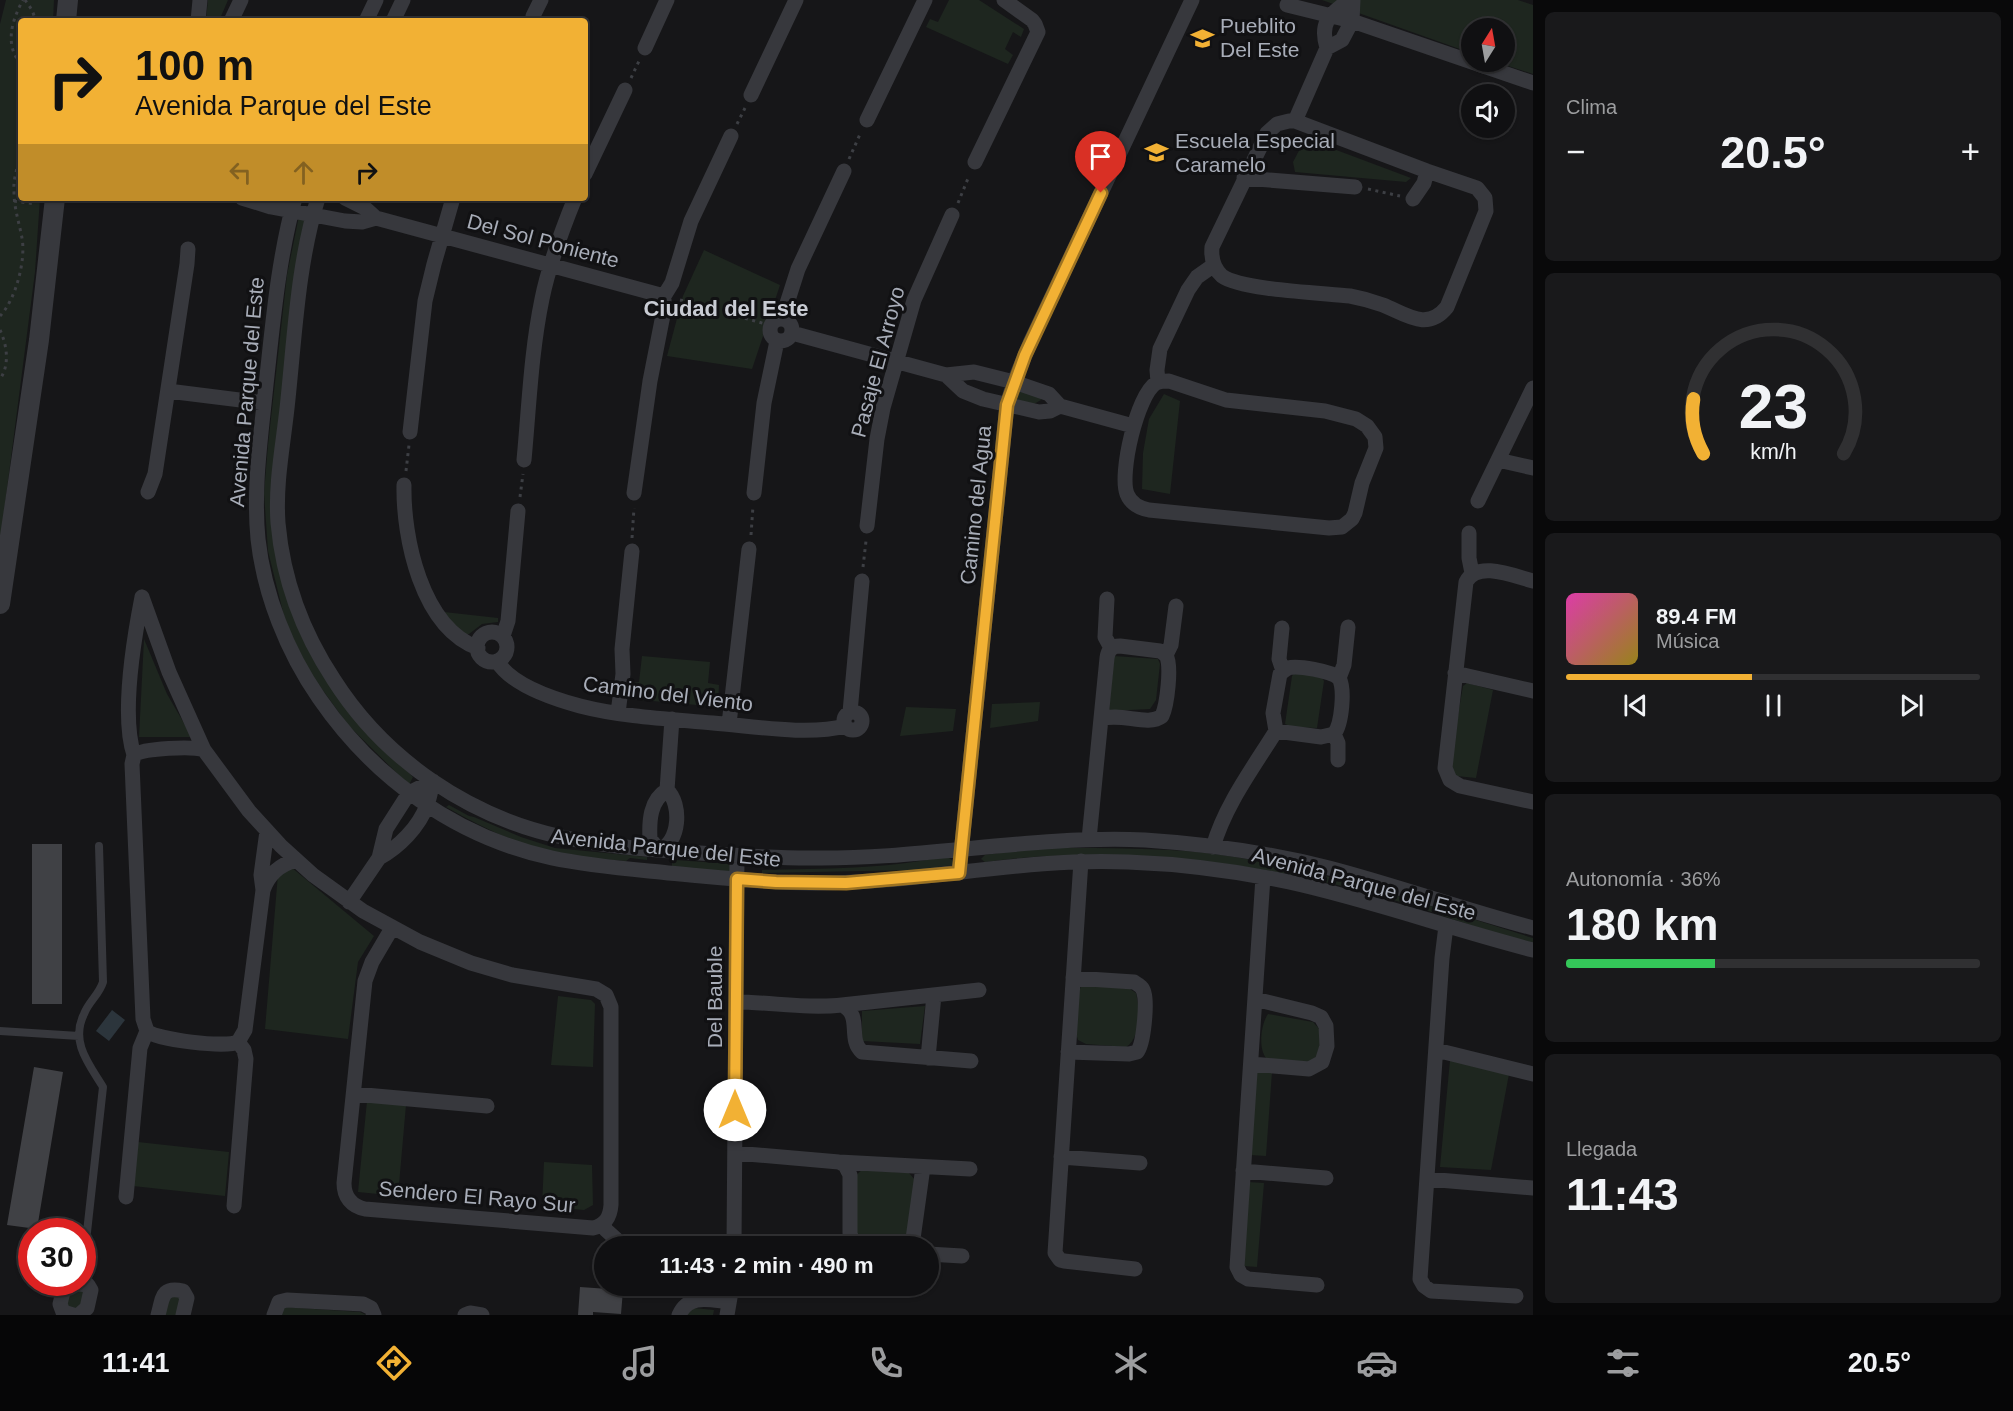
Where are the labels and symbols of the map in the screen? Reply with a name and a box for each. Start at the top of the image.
place label: Pueblito Del Este [1220,14,1299,61]
north arrow [1461,18,1515,72]
school or university icon: Pueblito Del Este [1189,25,1215,51]
place label: Escuela Especial Caramelo [1175,129,1335,176]
pin [1075,131,1126,193]
school or university icon: Escuela Especial Caramelo [1144,140,1170,166]
street label: Del Sol Poniente [465,209,622,272]
street label: Avenida Parque del Este [225,276,268,508]
street label: Pasaje El Arroyo [846,284,909,440]
district label: Ciudad del Este [643,296,809,321]
street label: Camino del Agua [956,424,995,586]
street label: Camino del Viento [582,672,754,715]
street label: Avenida Parque del Este [550,824,782,871]
street label: Avenida Parque del Este [1250,843,1479,924]
street label: Del Bauble [703,946,726,1048]
position arrow [703,1078,767,1142]
street label: Sendero El Rayo Sur [378,1176,576,1217]
speed limit sign: 30 [18,1218,96,1296]

